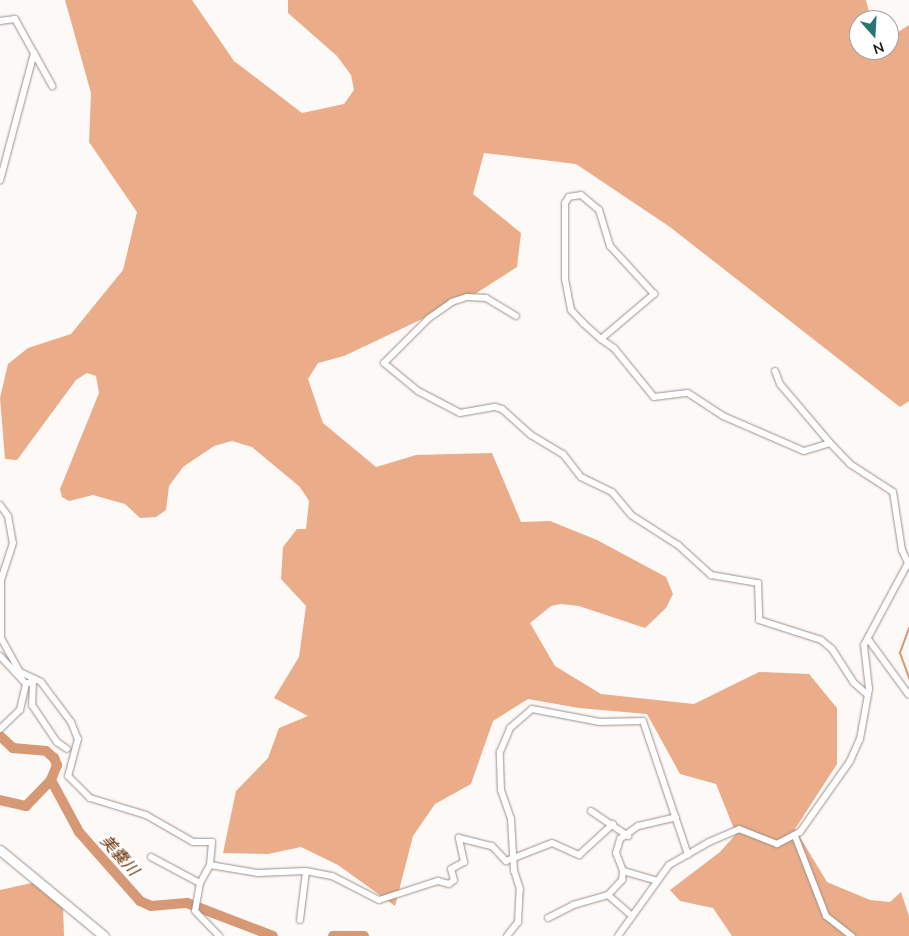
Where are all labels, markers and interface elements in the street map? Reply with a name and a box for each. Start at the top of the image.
north arrow [849,10,899,60]
text: N [871,38,886,58]
water label: 美嚢川 [97,831,143,879]

